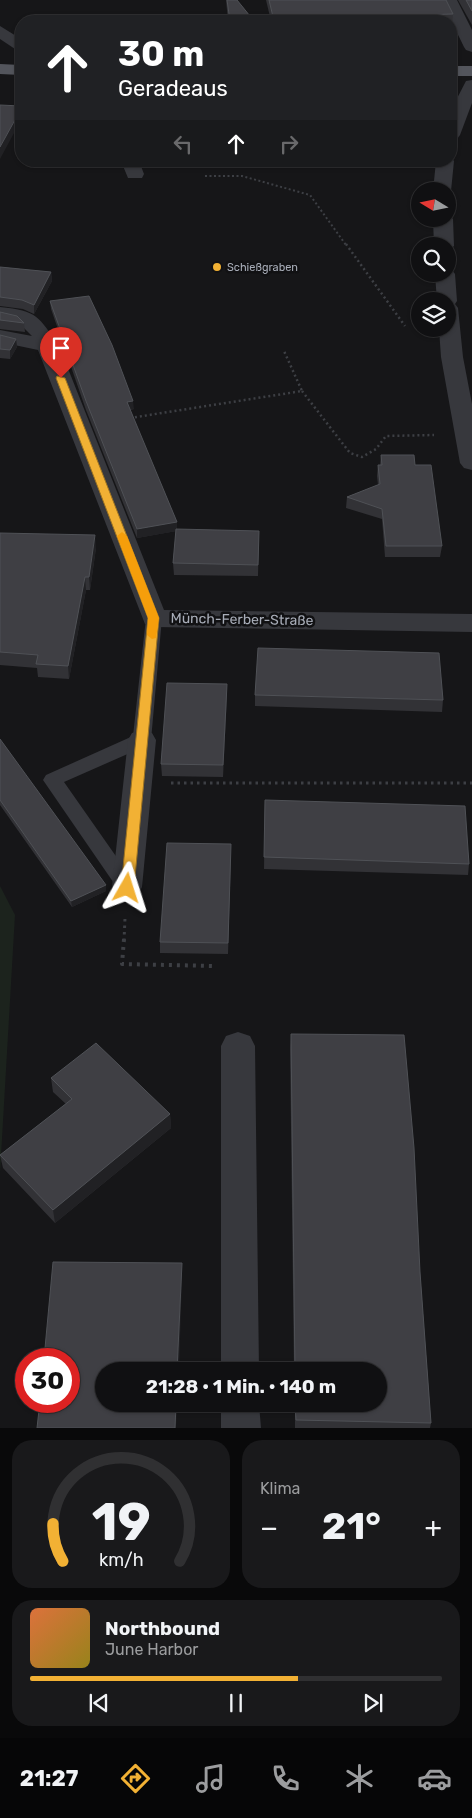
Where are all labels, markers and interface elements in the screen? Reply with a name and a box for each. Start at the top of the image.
text: 30 m [118,33,204,75]
icon: ahead [35,35,100,100]
text: Geradeaus [118,75,228,102]
icon: left [169,130,197,158]
icon: ahead [222,130,250,158]
icon: right [275,130,303,158]
north arrow [411,182,456,228]
map controls [411,182,456,337]
button: search [411,237,456,282]
marker: Schießgraben [211,261,223,273]
place label: Schießgraben [227,261,298,274]
button: layers [411,292,456,337]
pin [40,327,82,378]
icon: arrive [47,334,75,362]
street label: Münch-Ferber-Straße [170,610,314,629]
position arrow [100,861,152,913]
speed limit sign: 30 [15,1348,80,1413]
text: 21:28 · 1 Min. · 140 m [146,1375,336,1398]
text: Klima [260,1479,300,1498]
text: 19 [91,1491,151,1553]
text: 21° [322,1503,381,1549]
text: − [260,1511,278,1544]
text: + [425,1511,442,1544]
text: km/h [99,1549,143,1570]
text: Northbound [105,1617,220,1640]
text: June Harbor [105,1640,198,1659]
icon: previous [85,1689,113,1717]
icon: pause [222,1689,250,1717]
icon: next [359,1689,387,1717]
icon: directions [118,1761,153,1796]
icon: music [193,1761,228,1796]
icon: phone [268,1761,303,1796]
icon: climate [342,1761,377,1796]
icon: car [417,1761,452,1796]
text: 21:27 [20,1765,78,1792]

